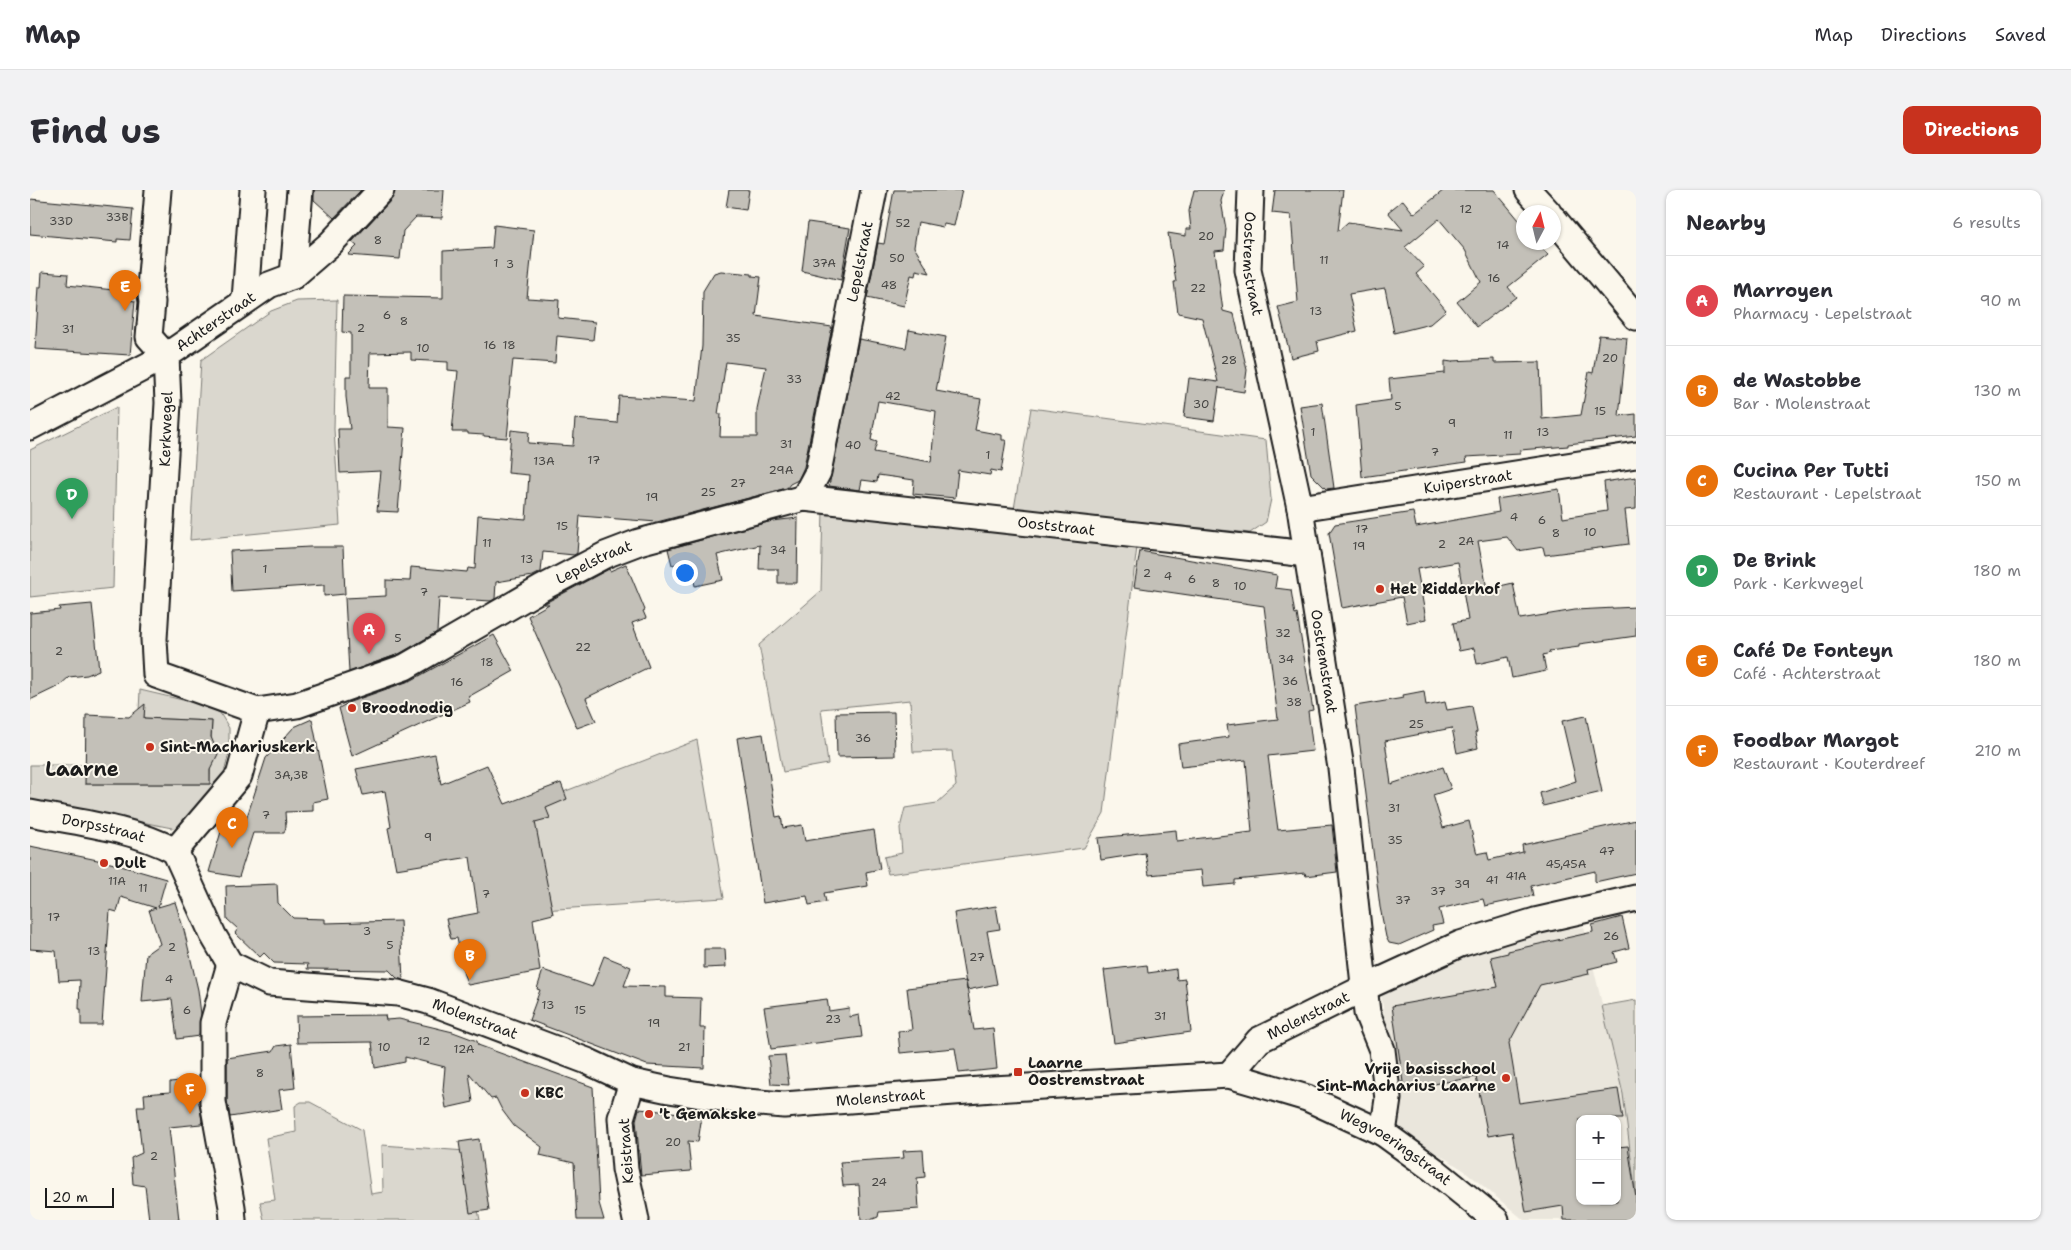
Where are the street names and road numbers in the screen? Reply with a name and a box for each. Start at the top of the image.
street label: Oostremstraat [1238,211,1268,318]
street label: Lepelstraat [842,219,878,304]
street label: Achterstraat [172,287,260,356]
street label: Kerkwegel [155,390,177,467]
street label: Kuiperstraat [1422,465,1514,498]
street label: Ooststraat [1016,512,1096,540]
street label: Lepelstraat [552,536,635,589]
street label: Oostremstraat [1306,608,1342,715]
street label: Dorpsstraat [60,809,148,847]
street label: Molenstraat [1263,987,1353,1045]
street label: Molenstraat [430,994,521,1044]
street label: Molenstraat [835,1084,926,1111]
street label: Wegvoeringstraat [1336,1104,1456,1190]
street label: Keistraat [614,1117,638,1185]

